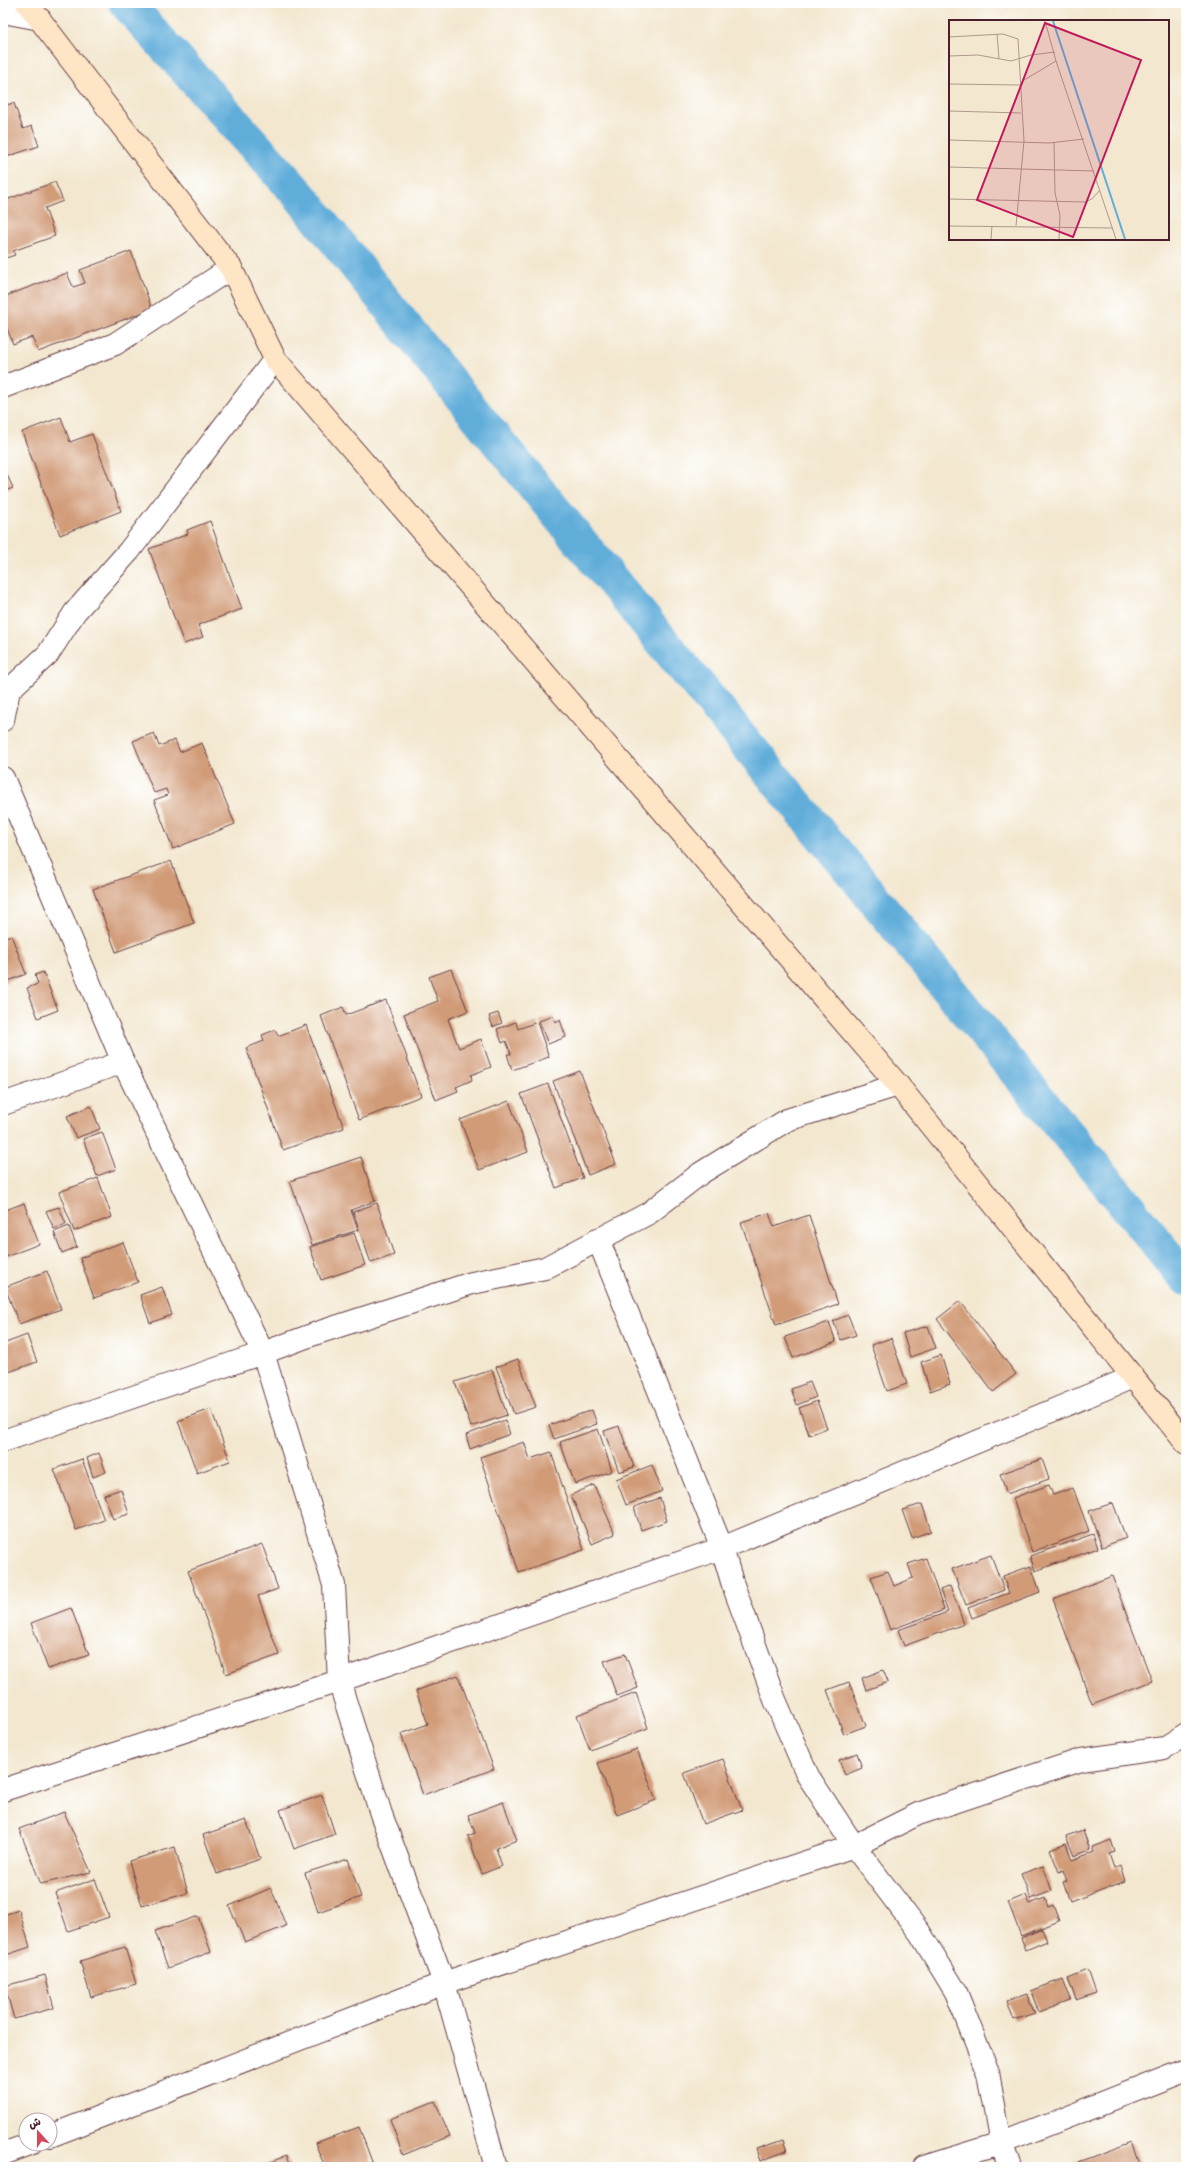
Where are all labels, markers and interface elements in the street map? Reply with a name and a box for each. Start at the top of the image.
inset map [949,20,1169,240]
north arrow [18,2112,58,2152]
text: ش [26,2114,43,2131]

